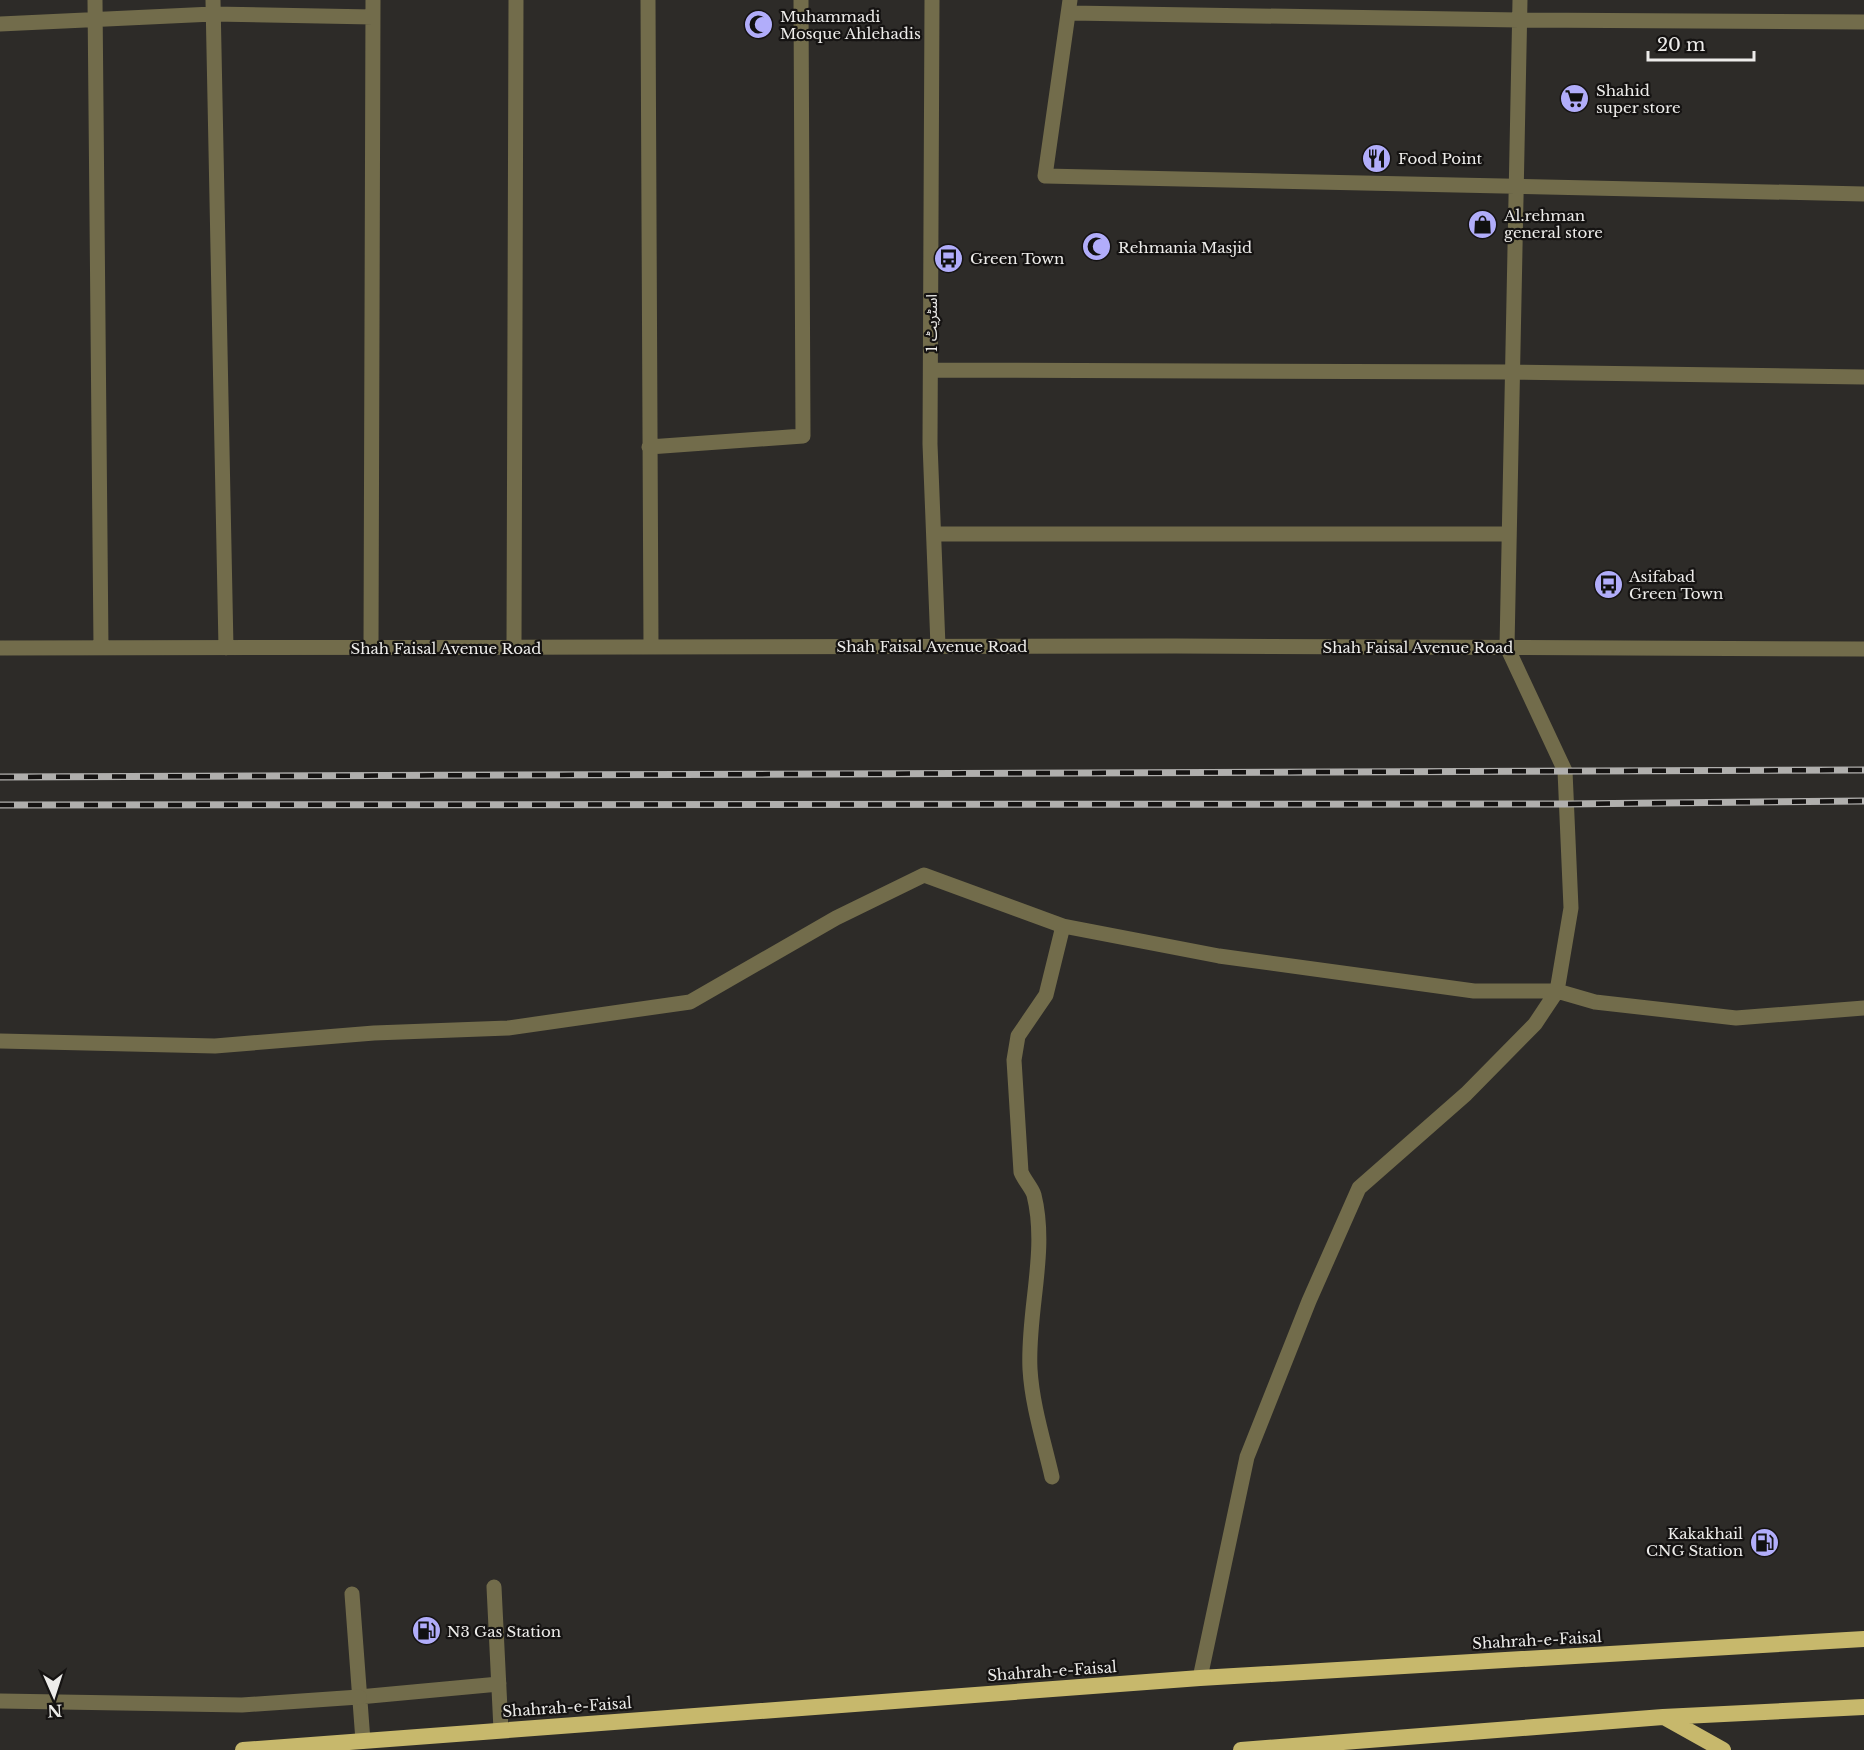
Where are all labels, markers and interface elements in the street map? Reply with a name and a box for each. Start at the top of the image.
place label: Muhammadi Mosque Ahlehadis [780,7,921,43]
mosque icon: Muhammadi Mosque Ahlehadis [743,9,775,41]
scale bar [1648,24,1754,62]
text: 20 m [1657,34,1705,56]
place label: Shahid super store [1596,81,1681,117]
supermarket icon: Shahid super store [1559,83,1591,115]
restaurant icon: Food Point [1361,142,1393,174]
place label: Food Point [1398,149,1483,168]
place label: Al.rehman general store [1503,206,1603,242]
shop icon: Al.rehman general store [1467,208,1499,240]
mosque icon: Rehmania Masjid [1081,231,1113,263]
place label: Rehmania Masjid [1118,238,1252,257]
bus stop icon: Green Town [933,242,965,274]
place label: Green Town [970,249,1064,268]
street label: اسٹریٹ 1 [922,294,941,352]
place label: Asifabad Green Town [1628,567,1723,603]
bus stop icon: Asifabad Green Town [1592,569,1624,601]
street label: Shah Faisal Avenue Road [837,637,1027,656]
street label: Shah Faisal Avenue Road [1323,638,1513,657]
street label: Shah Faisal Avenue Road [351,639,541,658]
place label: Kakakhail CNG Station [1646,1524,1743,1560]
fuel station icon: Kakakhail CNG Station [1748,1526,1780,1558]
fuel station icon: N3 Gas Station [410,1615,442,1647]
place label: N3 Gas Station [447,1622,561,1641]
street label: Shahrah-e-Faisal [1472,1627,1602,1653]
street label: Shahrah-e-Faisal [987,1657,1117,1685]
north arrow [24,1666,84,1726]
street label: Shahrah-e-Faisal [502,1693,632,1721]
text: N [47,1701,63,1721]

